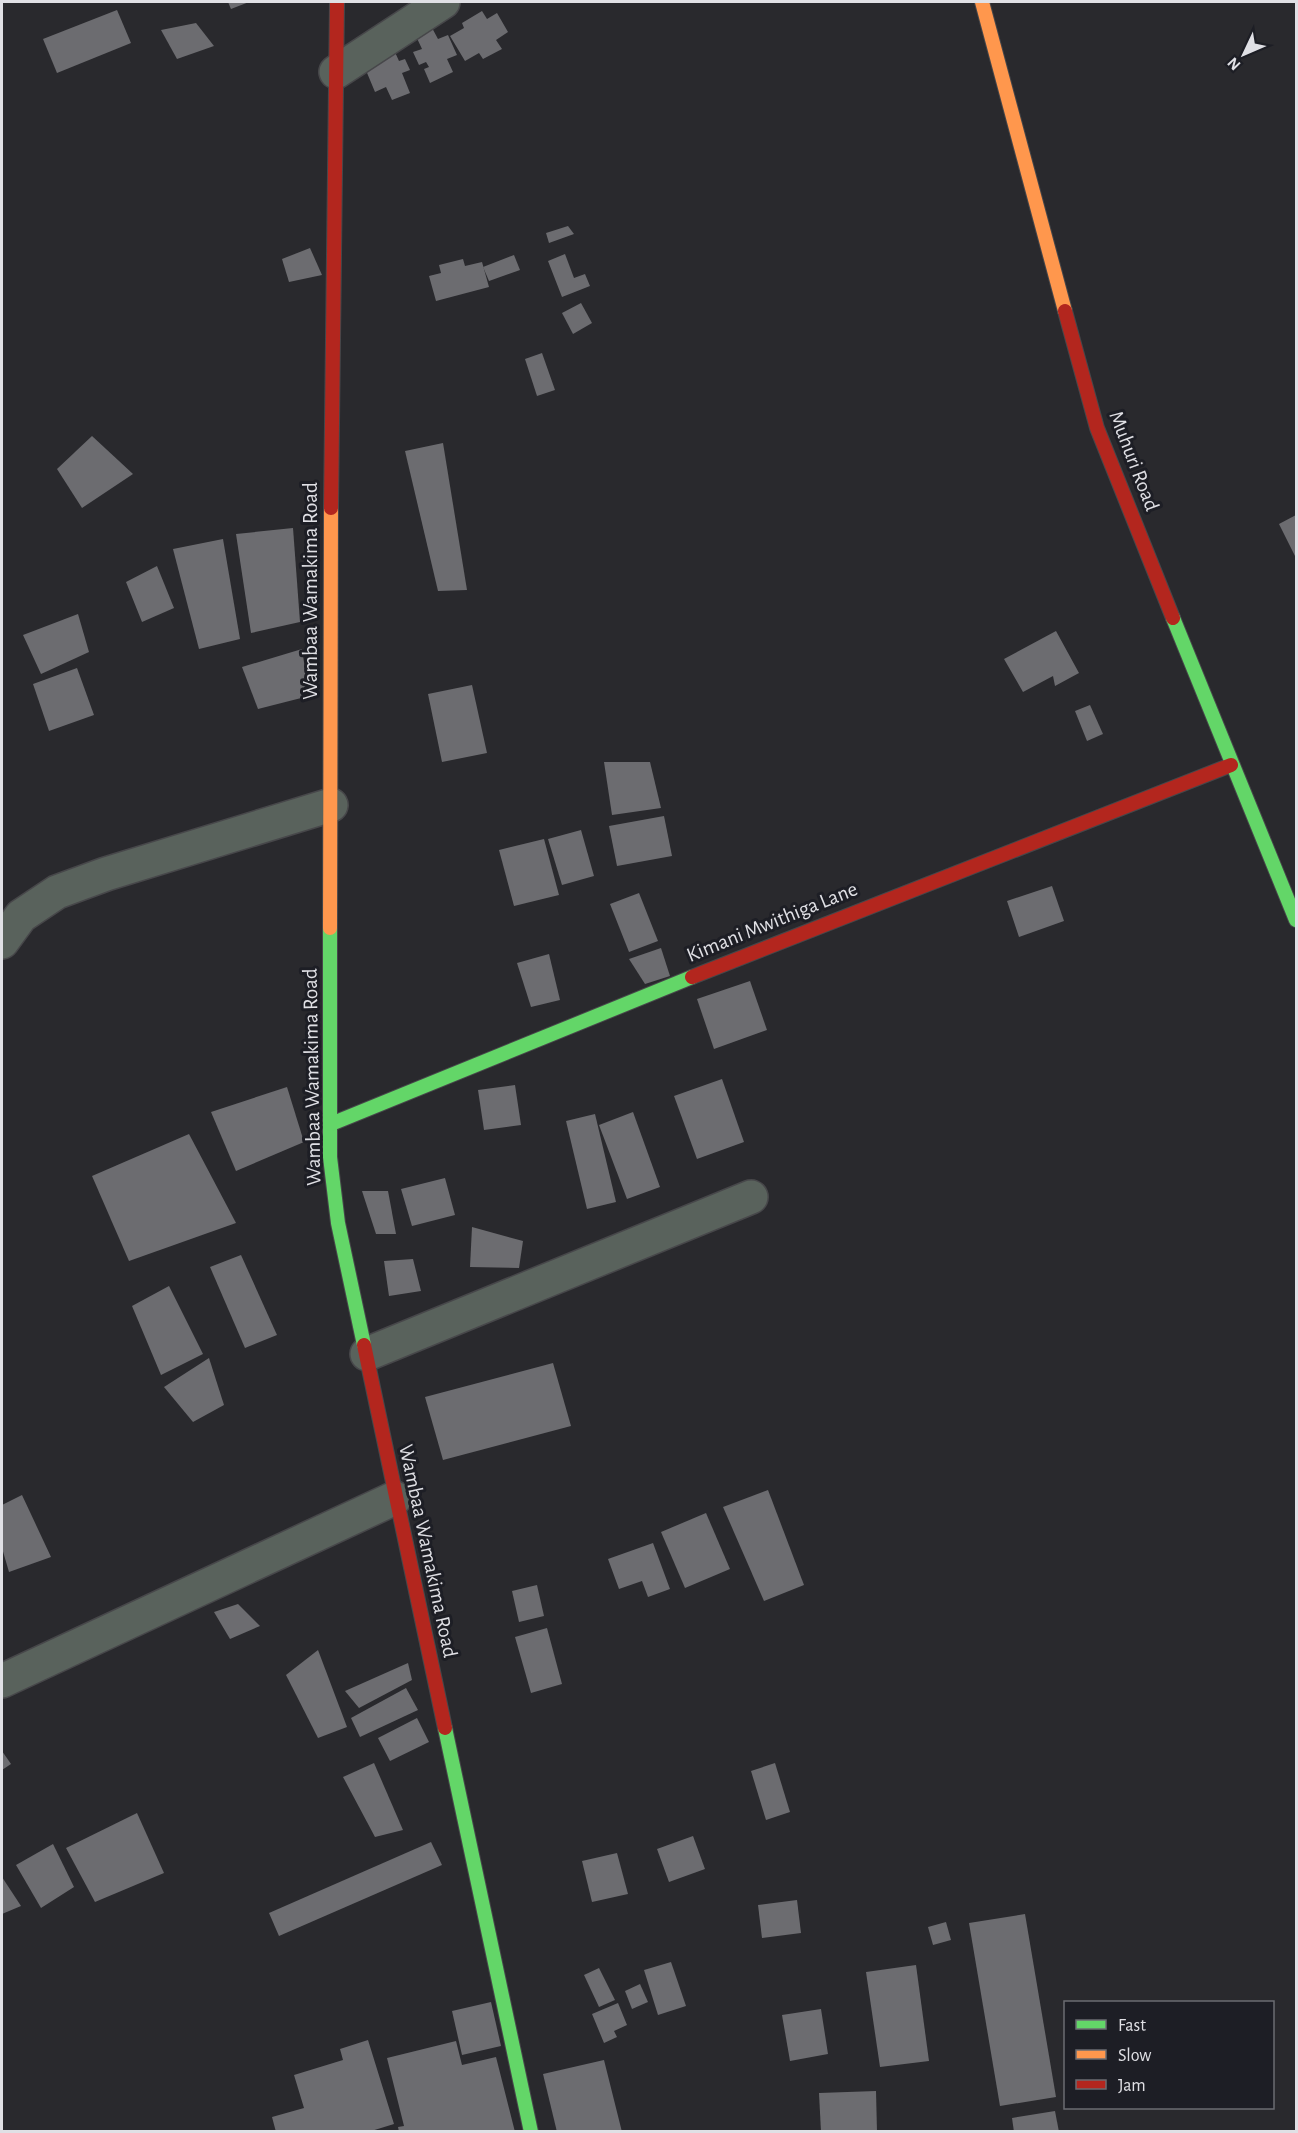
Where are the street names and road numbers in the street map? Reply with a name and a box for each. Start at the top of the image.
street label: Muhuri Road [1105,408,1163,514]
street label: Wambaa Wamakima Road [300,482,321,700]
street label: Kimani Mwithiga Lane [684,878,860,966]
street label: Wambaa Wamakima Road [300,968,324,1186]
street label: Wambaa Wamakima Road [395,1442,461,1660]

